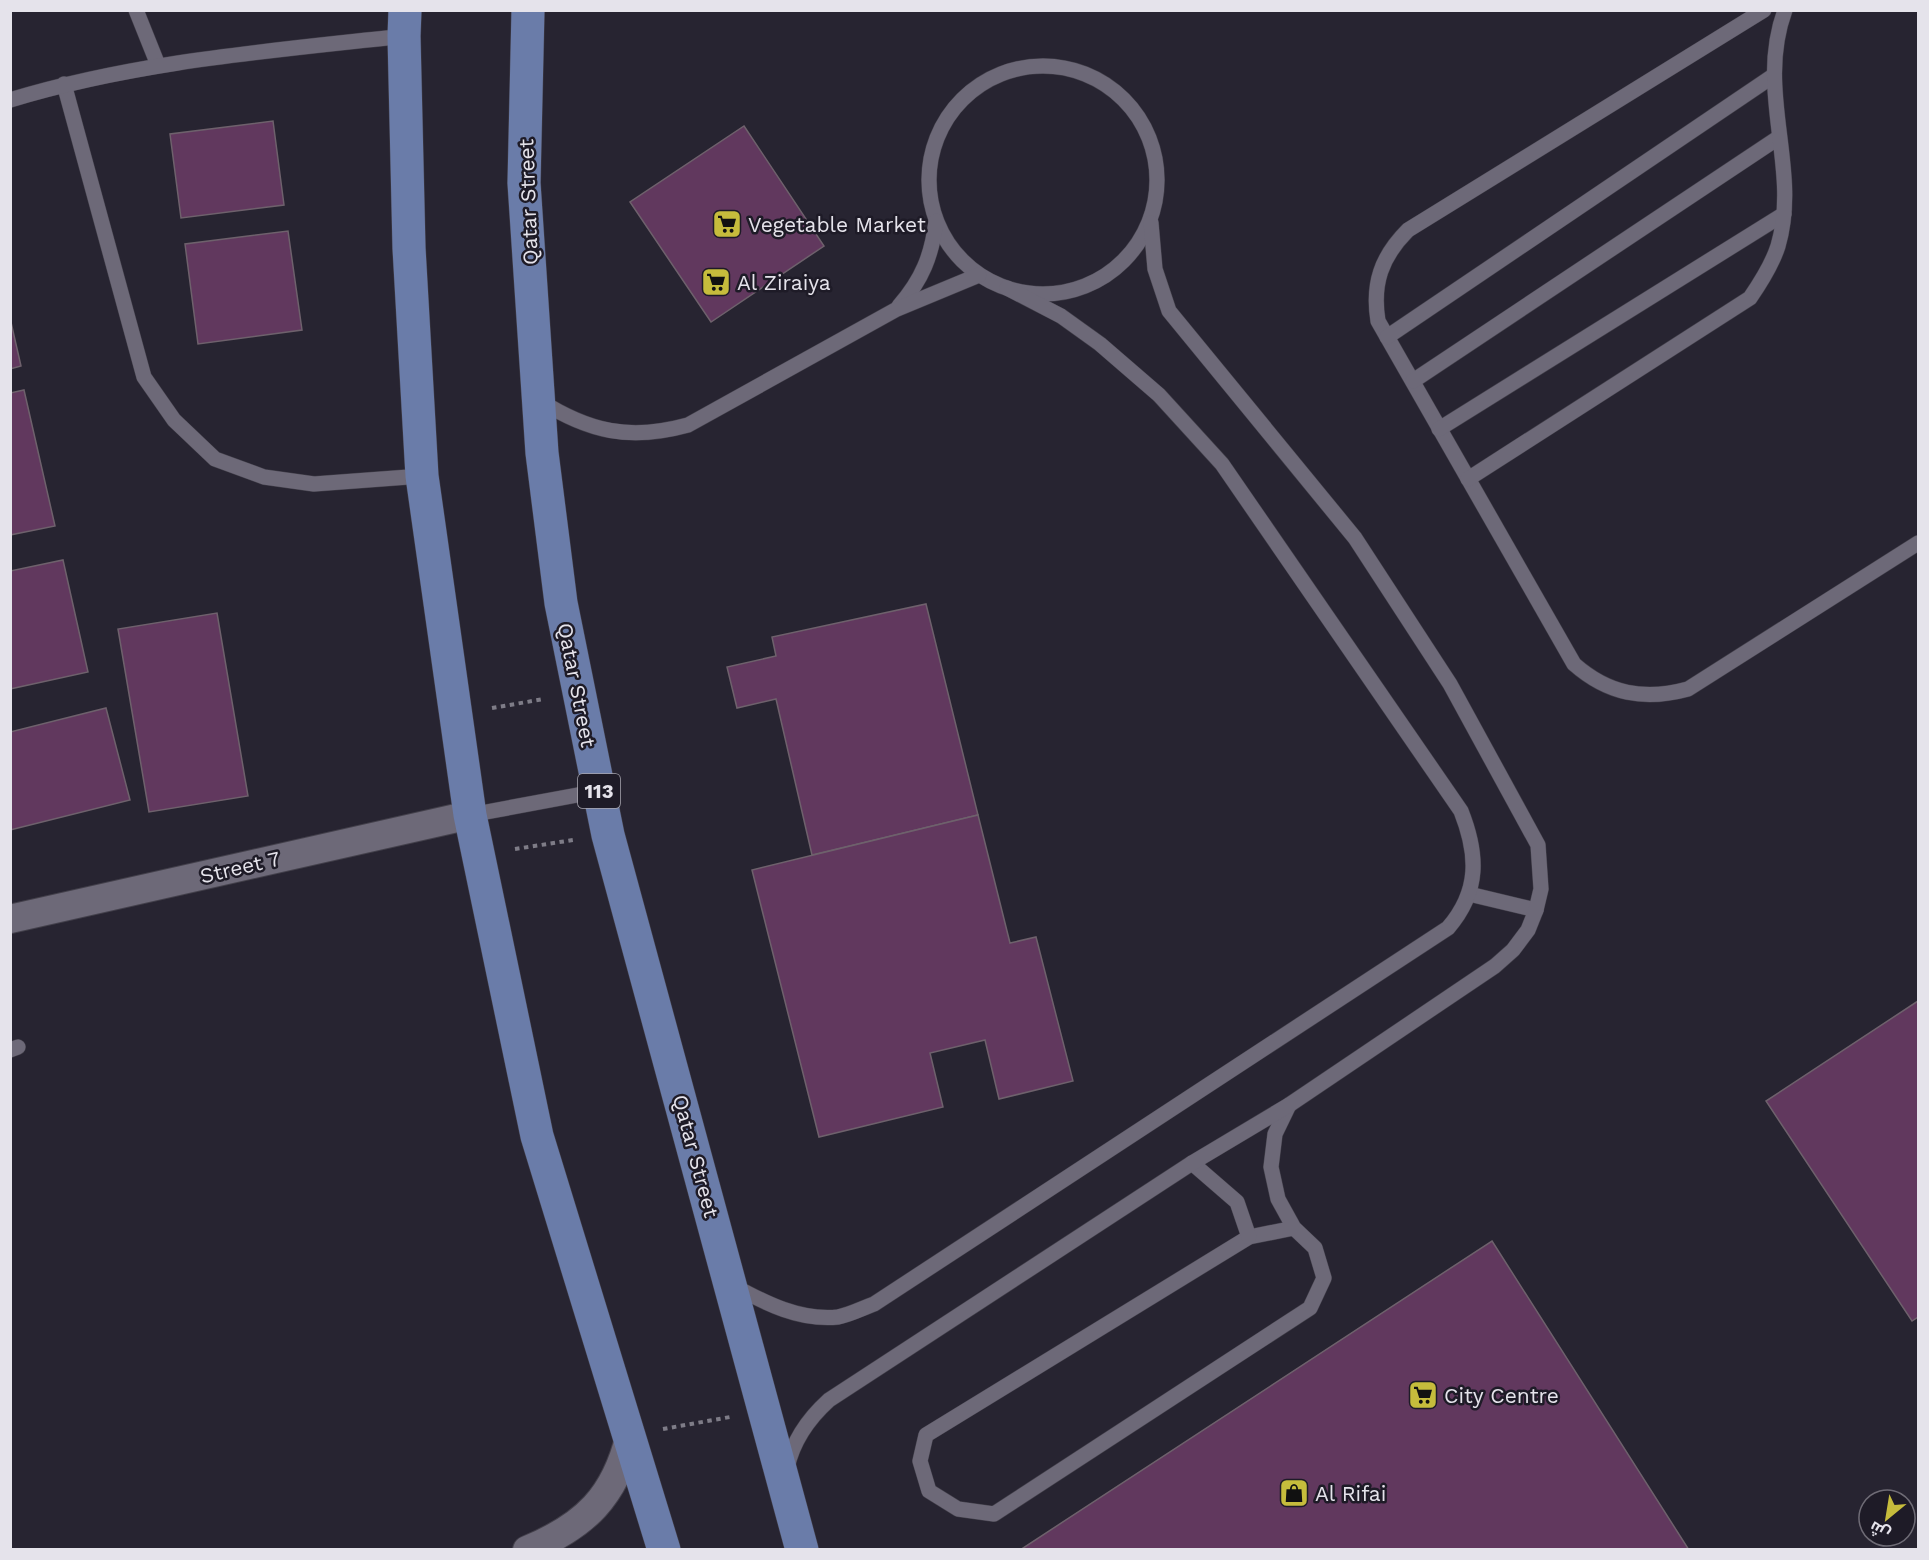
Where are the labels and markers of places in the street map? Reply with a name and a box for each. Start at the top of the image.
supermarket icon: Vegetable Market [711,208,743,240]
place label: Vegetable Market [748,212,926,237]
supermarket icon: Al Ziraiya [700,266,732,298]
place label: Al Ziraiya [737,270,831,295]
supermarket icon: City Centre [1407,1379,1439,1411]
place label: City Centre [1444,1383,1559,1408]
shop icon: Al Rifai [1278,1477,1310,1509]
place label: Al Rifai [1315,1481,1386,1506]

